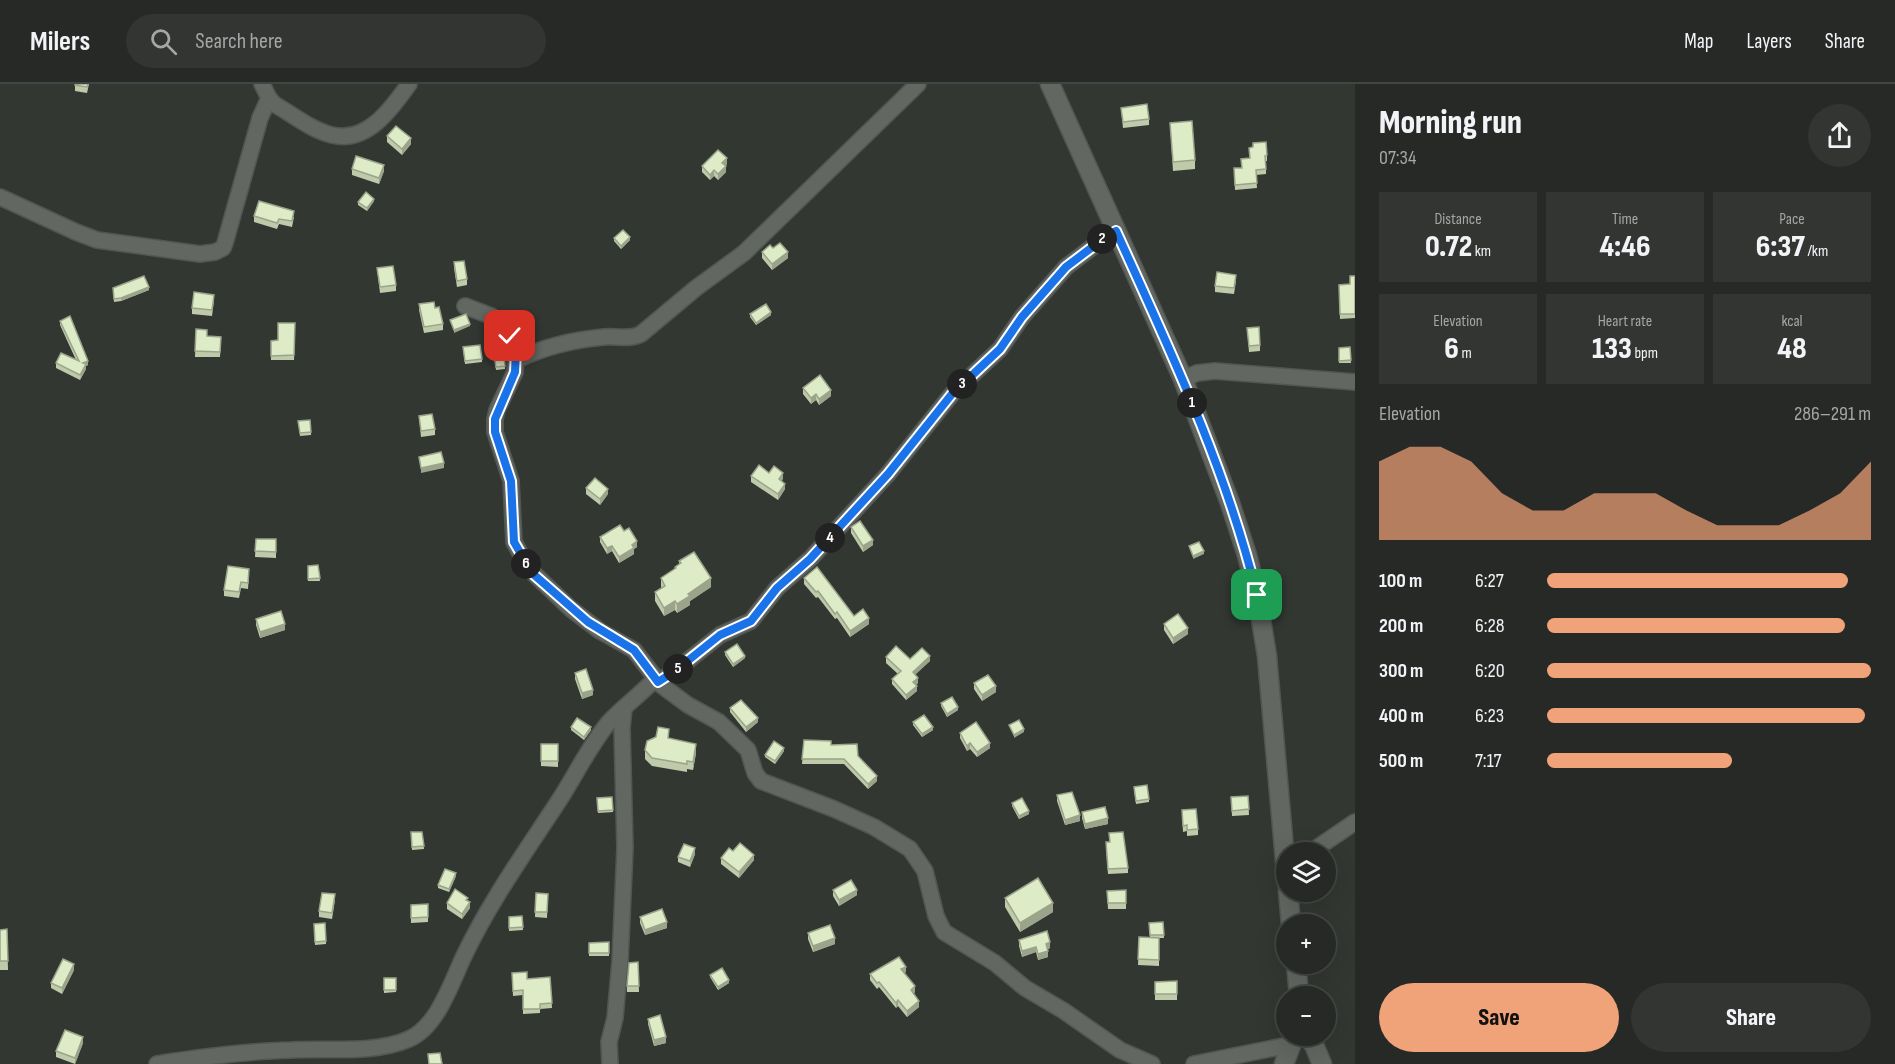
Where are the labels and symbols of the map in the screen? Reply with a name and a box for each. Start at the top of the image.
pin: 2 [1087,224,1117,254]
pin [484,310,535,361]
pin: 3 [947,369,977,399]
pin: 1 [1177,388,1207,418]
pin: 4 [815,523,845,553]
pin: 6 [511,549,541,579]
pin [1231,569,1282,620]
pin: 5 [663,654,693,684]

